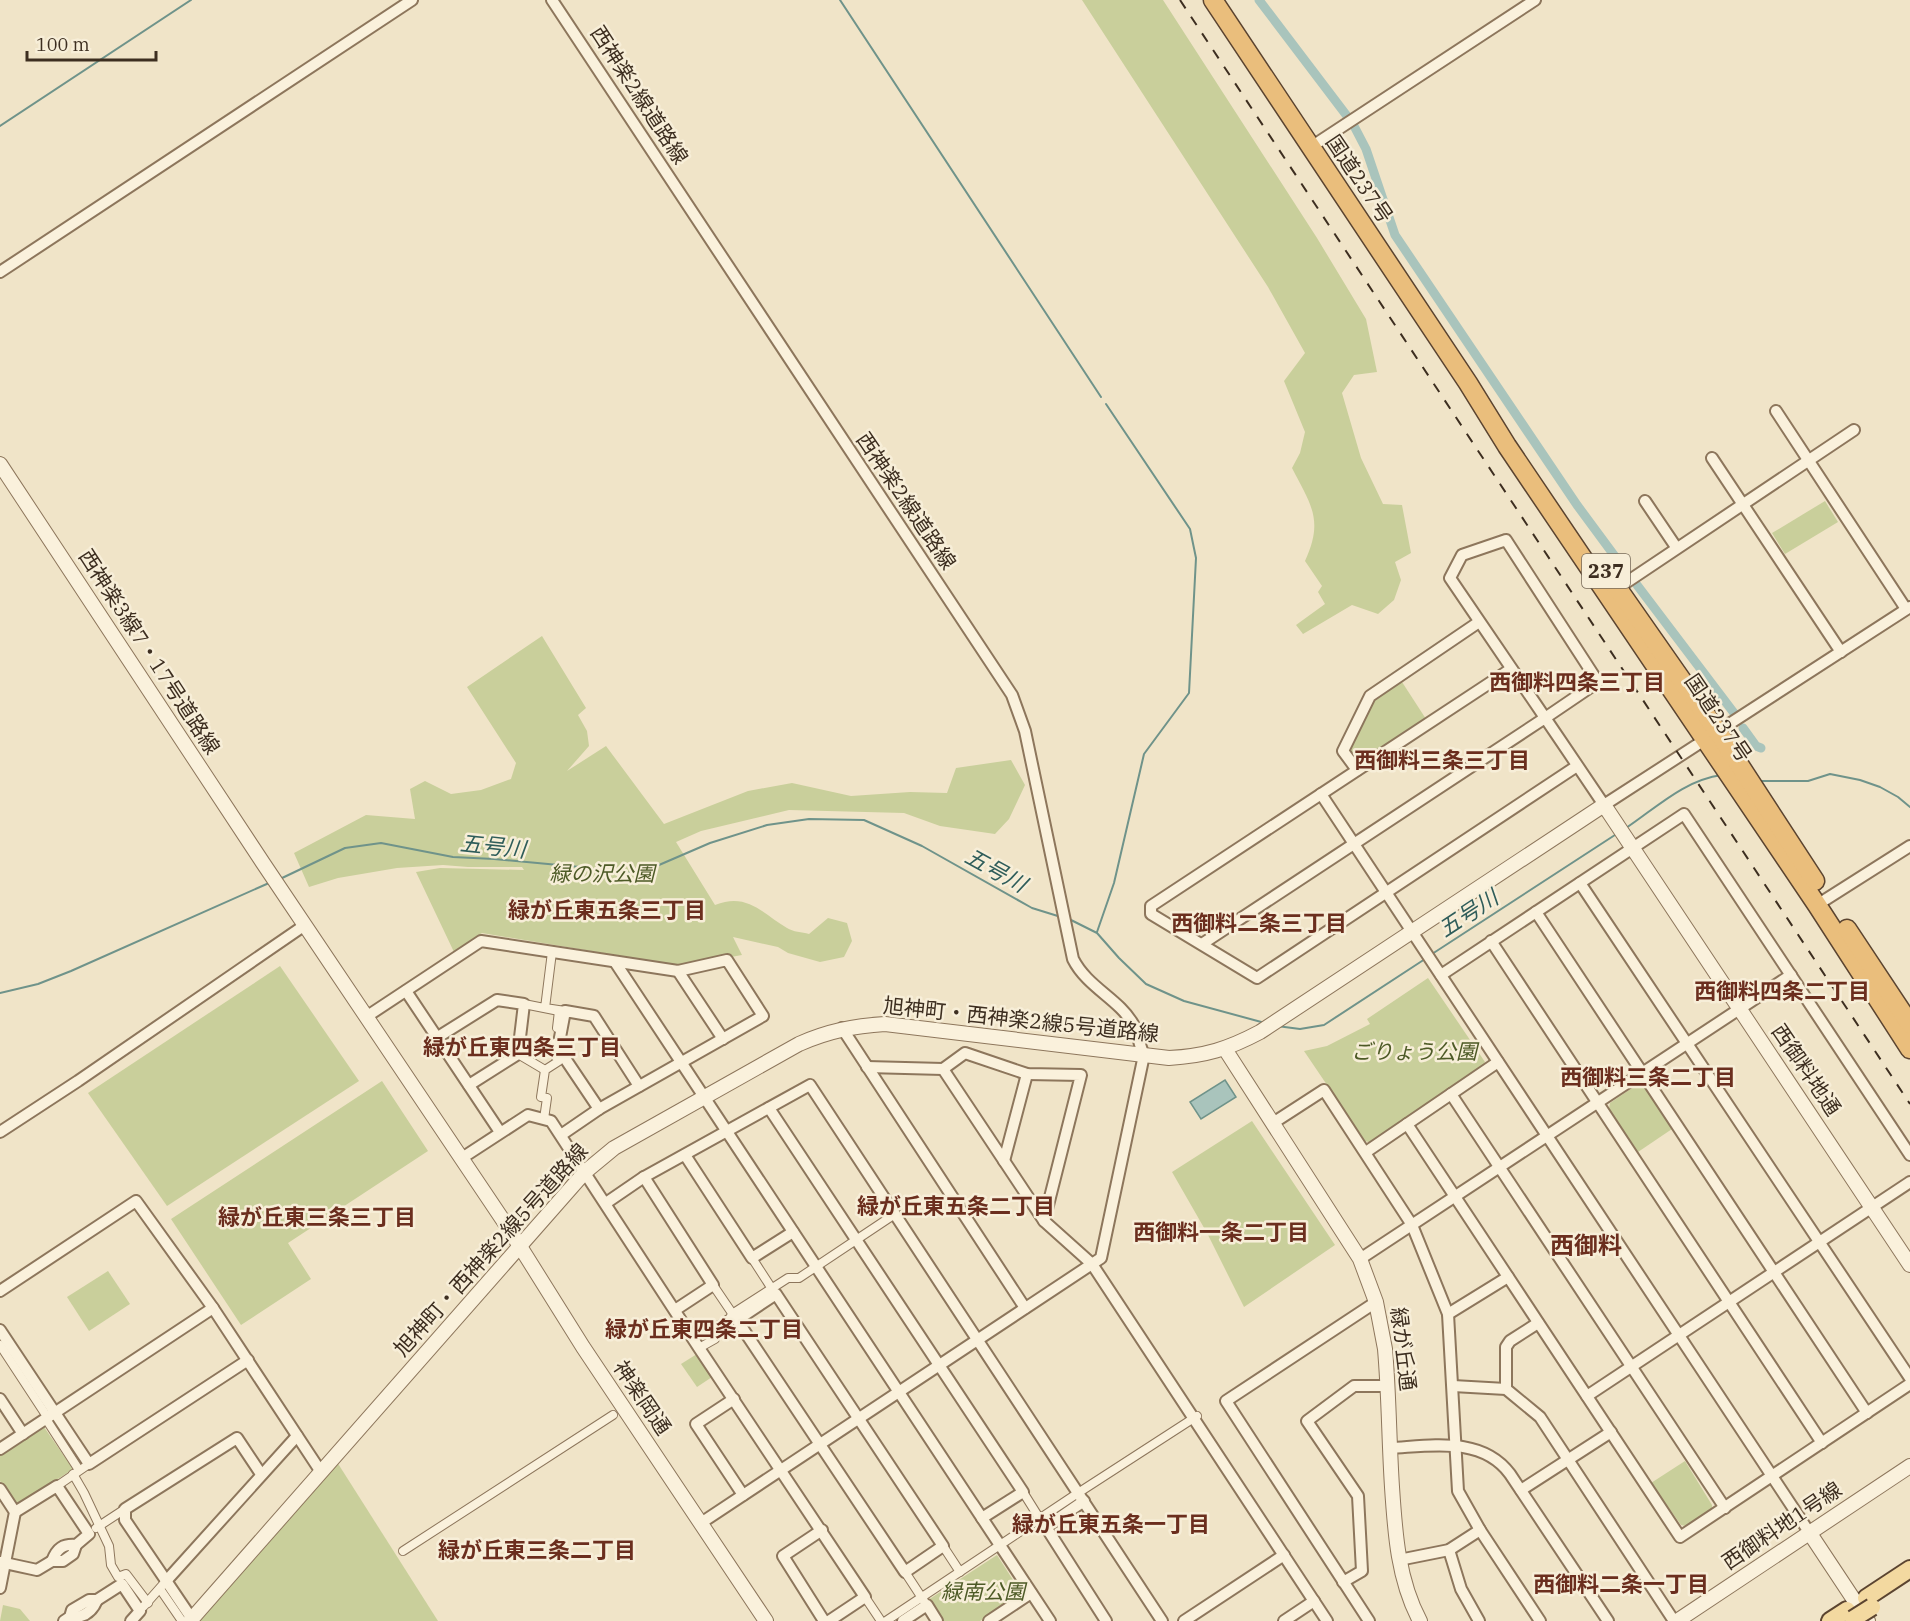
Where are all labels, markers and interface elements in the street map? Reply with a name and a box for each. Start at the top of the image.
street label: 西神楽2線道路線 [585,20,695,169]
scale bar [27,24,156,62]
text: 100 m [36,33,90,56]
street label: 国道237号 [1320,129,1400,228]
street label: 西神楽2線道路線 [851,426,963,574]
street label: 西神楽3線7・17号道路線 [73,543,227,759]
road number: 237 [1582,554,1630,588]
district label: 西御料四条三丁目 [1489,667,1665,696]
street label: 国道237号 [1679,668,1759,767]
district label: 西御料三条三丁目 [1354,745,1530,774]
water label: 五号川 [459,828,529,864]
water label: 五号川 [960,841,1034,899]
park label: 緑の沢公園 [550,859,657,887]
water label: 五号川 [1432,881,1505,943]
district label: 緑が丘東五条三丁目 [508,895,706,924]
district label: 西御料二条三丁目 [1171,908,1347,937]
district label: 西御料四条二丁目 [1694,976,1870,1005]
street label: 旭神町・西神楽2線5号道路線 [882,991,1160,1047]
street label: 西御料地通 [1766,1018,1848,1121]
district label: 緑が丘東四条三丁目 [423,1032,621,1061]
park label: ごりょう公園 [1351,1037,1480,1065]
district label: 西御料三条二丁目 [1560,1062,1736,1091]
street label: 旭神町・西神楽2線5号道路線 [387,1137,593,1362]
district label: 緑が丘東五条二丁目 [857,1191,1055,1220]
district label: 緑が丘東三条三丁目 [218,1202,416,1231]
district label: 西御料一条二丁目 [1133,1217,1309,1246]
district label: 西御料 [1550,1229,1622,1261]
street label: 緑が丘通 [1385,1305,1423,1392]
district label: 緑が丘東四条二丁目 [605,1314,803,1343]
street label: 神楽岡通 [608,1355,678,1440]
street label: 西御料地1号線 [1716,1475,1847,1576]
district label: 緑が丘東五条一丁目 [1012,1509,1210,1538]
district label: 緑が丘東三条二丁目 [438,1535,636,1564]
district label: 西御料二条一丁目 [1533,1569,1709,1598]
park label: 緑南公園 [941,1577,1028,1605]

